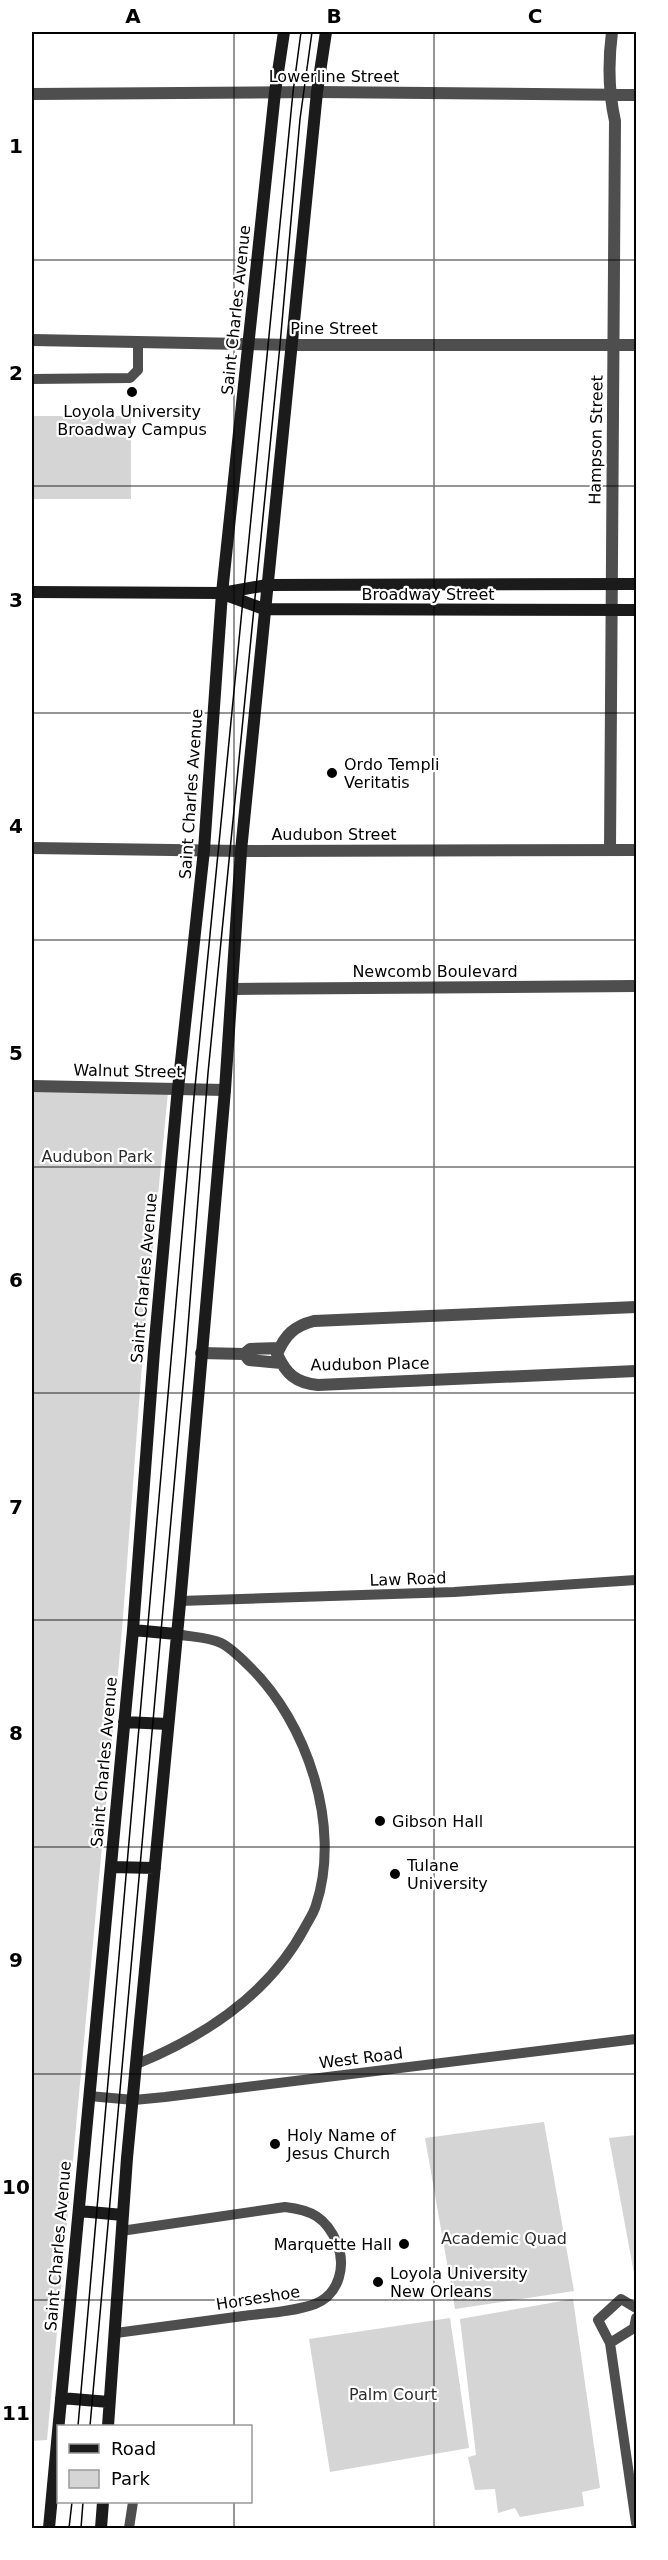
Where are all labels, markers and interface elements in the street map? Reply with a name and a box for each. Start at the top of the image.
text: A [125,4,141,28]
text: B [326,4,342,28]
text: C [528,4,542,28]
street label: Lowerline Street [269,67,399,86]
text: 1 [9,134,23,158]
street label: Saint Charles Avenue [218,224,254,396]
street label: Pine Street [290,319,378,338]
text: 2 [9,361,23,385]
street label: Hampson Street [585,375,607,505]
marker: Loyola University Broadway Campus [125,385,139,399]
place label: Loyola University Broadway Campus [57,402,207,439]
street label: Broadway Street [361,585,495,604]
text: 3 [9,588,23,612]
street label: Saint Charles Avenue [176,708,206,880]
place label: Ordo Templi Veritatis [344,755,439,792]
marker: Ordo Templi Veritatis [325,766,339,780]
text: 4 [9,814,23,838]
street label: Audubon Street [271,825,397,844]
street label: Newcomb Boulevard [352,962,518,981]
text: 5 [9,1041,23,1065]
street label: Walnut Street [73,1061,183,1081]
park label: Audubon Park [41,1147,153,1166]
street label: Saint Charles Avenue [127,1192,161,1364]
text: 6 [9,1268,23,1292]
street label: Audubon Place [310,1353,430,1375]
text: 7 [9,1495,23,1519]
street label: Law Road [369,1568,447,1590]
street label: Saint Charles Avenue [87,1676,121,1848]
text: 8 [9,1721,23,1745]
place label: Gibson Hall [392,1812,483,1831]
marker: Gibson Hall [373,1814,387,1828]
place label: Tulane University [406,1856,488,1893]
marker: Tulane University [388,1867,402,1881]
text: 9 [9,1948,23,1972]
street label: West Road [318,2043,404,2073]
place label: Holy Name of Jesus Church [286,2126,396,2163]
marker: Holy Name of Jesus Church [268,2137,282,2151]
street label: Saint Charles Avenue [41,2160,75,2332]
text: 10 [2,2175,30,2199]
park label: Academic Quad [441,2229,567,2248]
place label: Marquette Hall [274,2235,392,2254]
marker: Marquette Hall [397,2237,411,2251]
place label: Loyola University New Orleans [390,2264,528,2301]
marker: Loyola University New Orleans [371,2275,385,2289]
street label: Horseshoe [215,2282,301,2314]
park label: Palm Court [349,2385,437,2404]
text: 11 [2,2401,30,2425]
legend [57,2425,252,2503]
text: Road [111,2438,156,2459]
text: Park [111,2468,150,2489]

